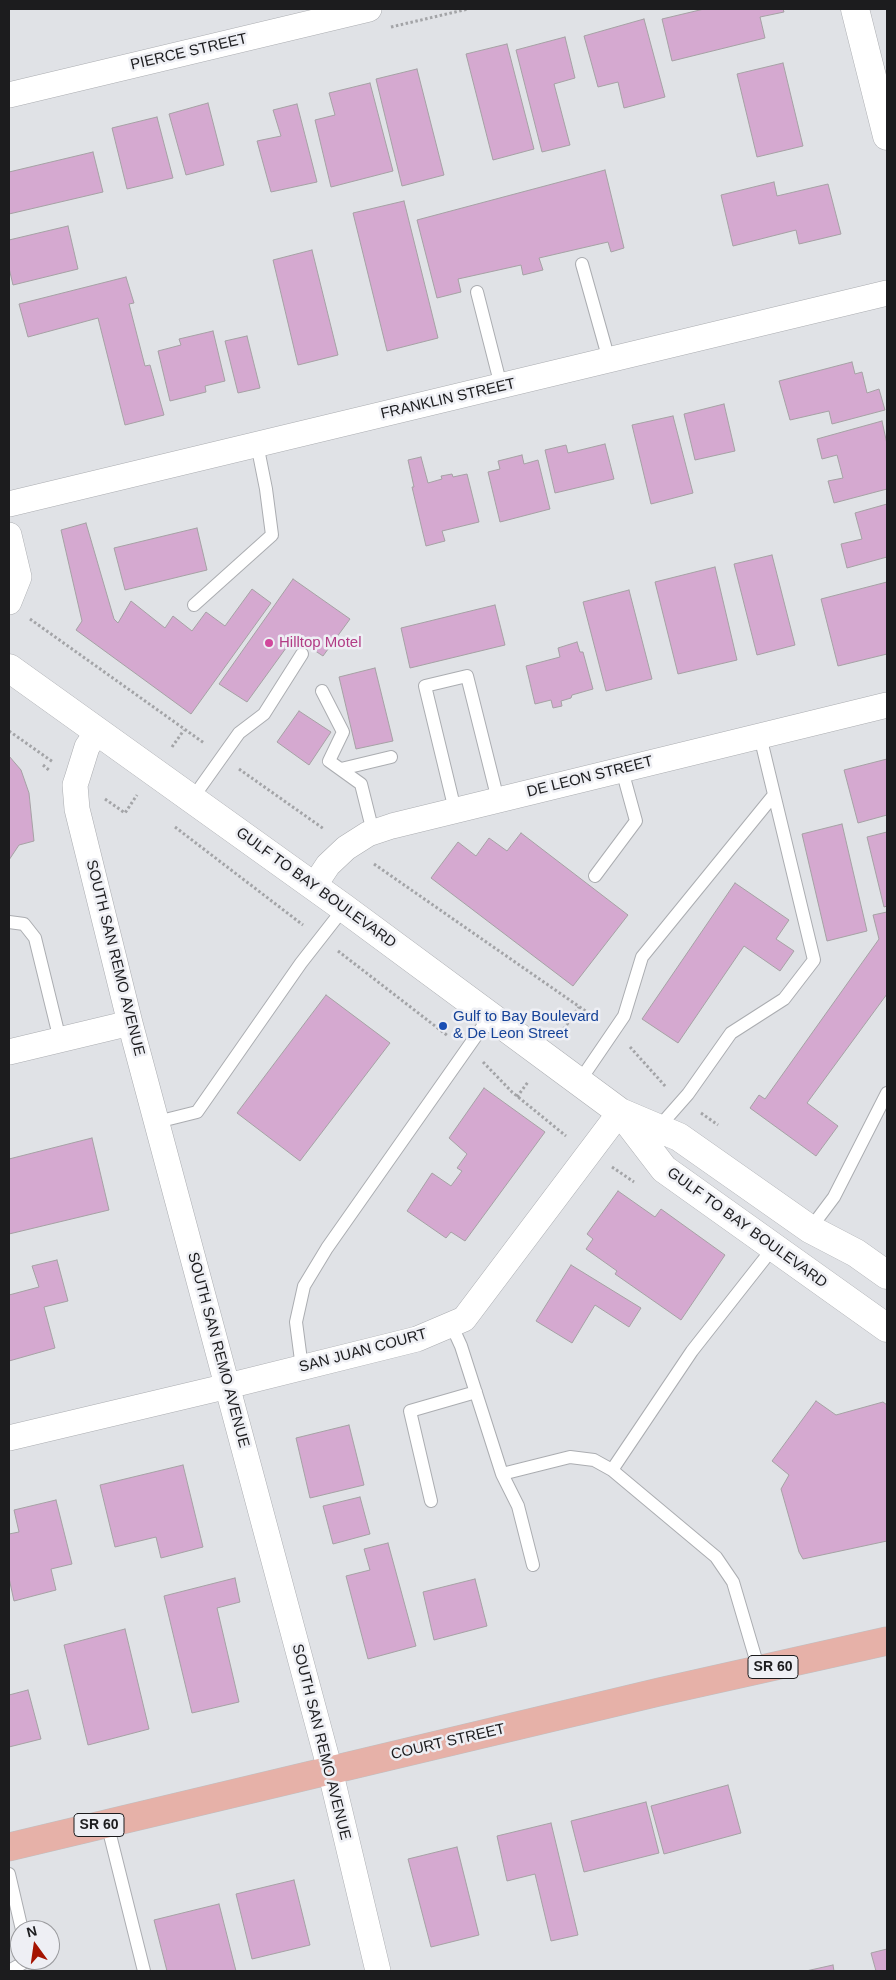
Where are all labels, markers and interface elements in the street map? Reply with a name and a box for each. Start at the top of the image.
street label: PIERCE STREET [129,30,249,74]
street label: FRANKLIN STREET [379,375,517,423]
place label: Hilltop Motel [279,634,362,652]
marker: Hilltop Motel [263,637,275,649]
street label: DE LEON STREET [525,753,655,801]
street label: GULF TO BAY BOULEVARD [232,824,400,952]
street label: SOUTH SAN REMO AVENUE [82,858,148,1058]
place label: Gulf to Bay Boulevard & De Leon Street [453,1008,599,1043]
marker: Gulf to Bay Boulevard & De Leon Street [437,1020,449,1032]
street label: GULF TO BAY BOULEVARD [663,1164,831,1292]
street label: SOUTH SAN REMO AVENUE [183,1250,253,1450]
street label: SAN JUAN COURT [297,1325,429,1377]
street label: SOUTH SAN REMO AVENUE [288,1642,354,1842]
road number: SR 60 [748,1655,798,1678]
street label: COURT STREET [389,1720,507,1764]
road number: SR 60 [74,1814,124,1836]
north arrow [10,1920,60,1970]
text: N [25,1922,38,1940]

